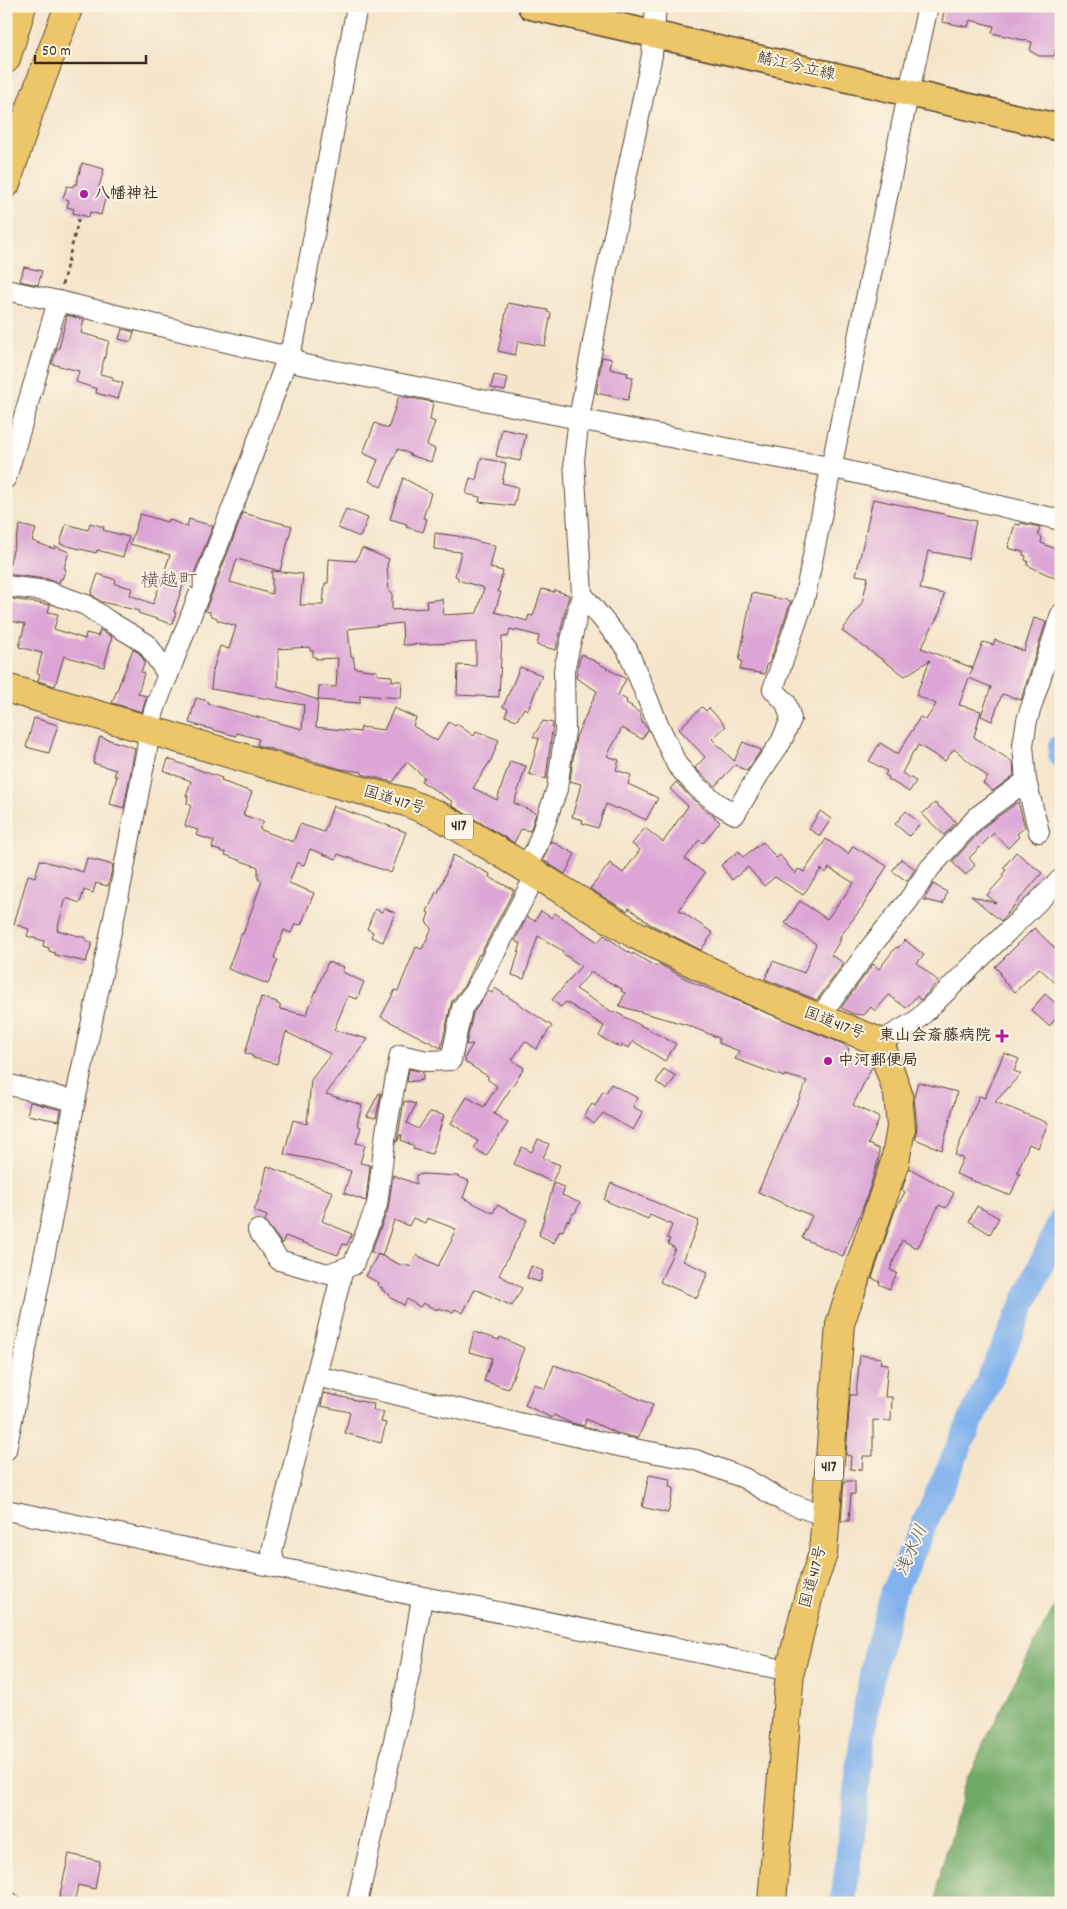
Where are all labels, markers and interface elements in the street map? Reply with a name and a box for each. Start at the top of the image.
scale bar [35,32,146,64]
text: 50 m [42,41,71,63]
street label: 鯖江今立線 [754,47,838,87]
place label: 八幡神社 [94,183,158,206]
marker: 八幡神社 [78,188,90,200]
district label: 横越町 [140,569,198,596]
street label: 国道417号 [360,781,428,821]
road number: 417 [445,814,473,840]
street label: 国道417号 [800,1002,868,1046]
place label: 東山会斎藤病院 [879,1025,991,1048]
marker: 東山会斎藤病院 [995,1029,1009,1043]
place label: 中河郵便局 [838,1050,918,1073]
marker: 中河郵便局 [822,1055,834,1067]
road number: 417 [815,1456,843,1480]
water label: 浅水川 [891,1521,935,1581]
street label: 国道417号 [795,1543,833,1611]

